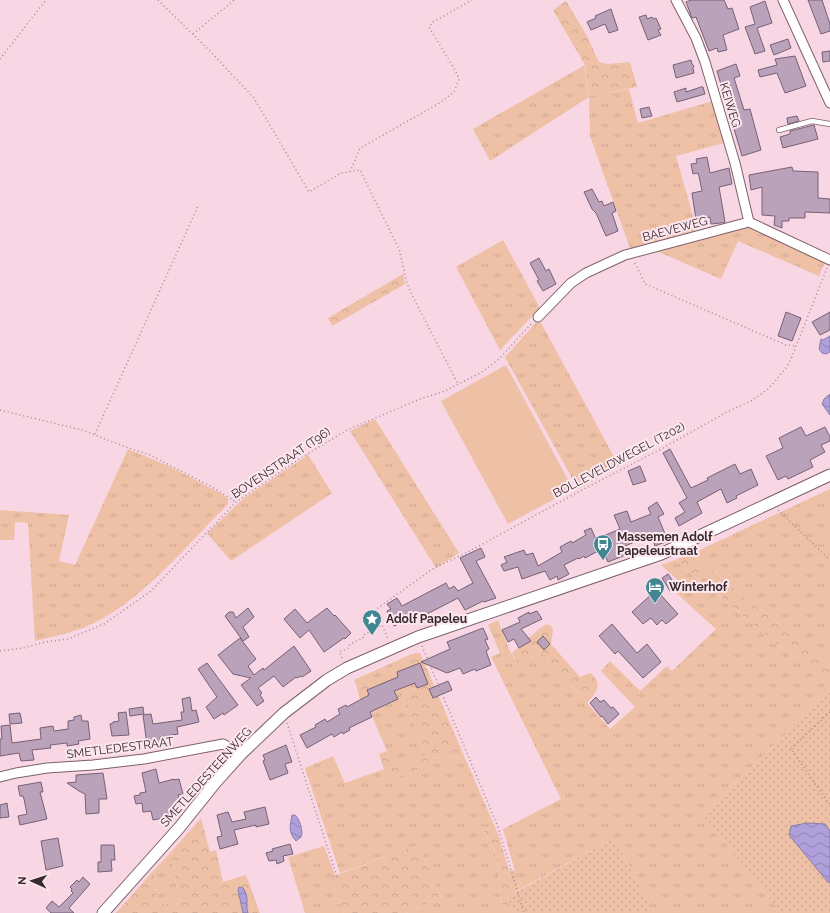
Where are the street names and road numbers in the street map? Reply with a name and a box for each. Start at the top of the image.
street label: KEIWEG [717,81,743,129]
street label: BAEVEWEG [641,214,709,244]
street label: BOLLEVELDWEGEL (T202) [551,419,687,501]
street label: BOVENSTRAAT (T96) [229,425,333,501]
street label: SMETLEDESTEENWEG [158,724,254,830]
street label: SMETLEDESTRAAT [66,734,175,762]

